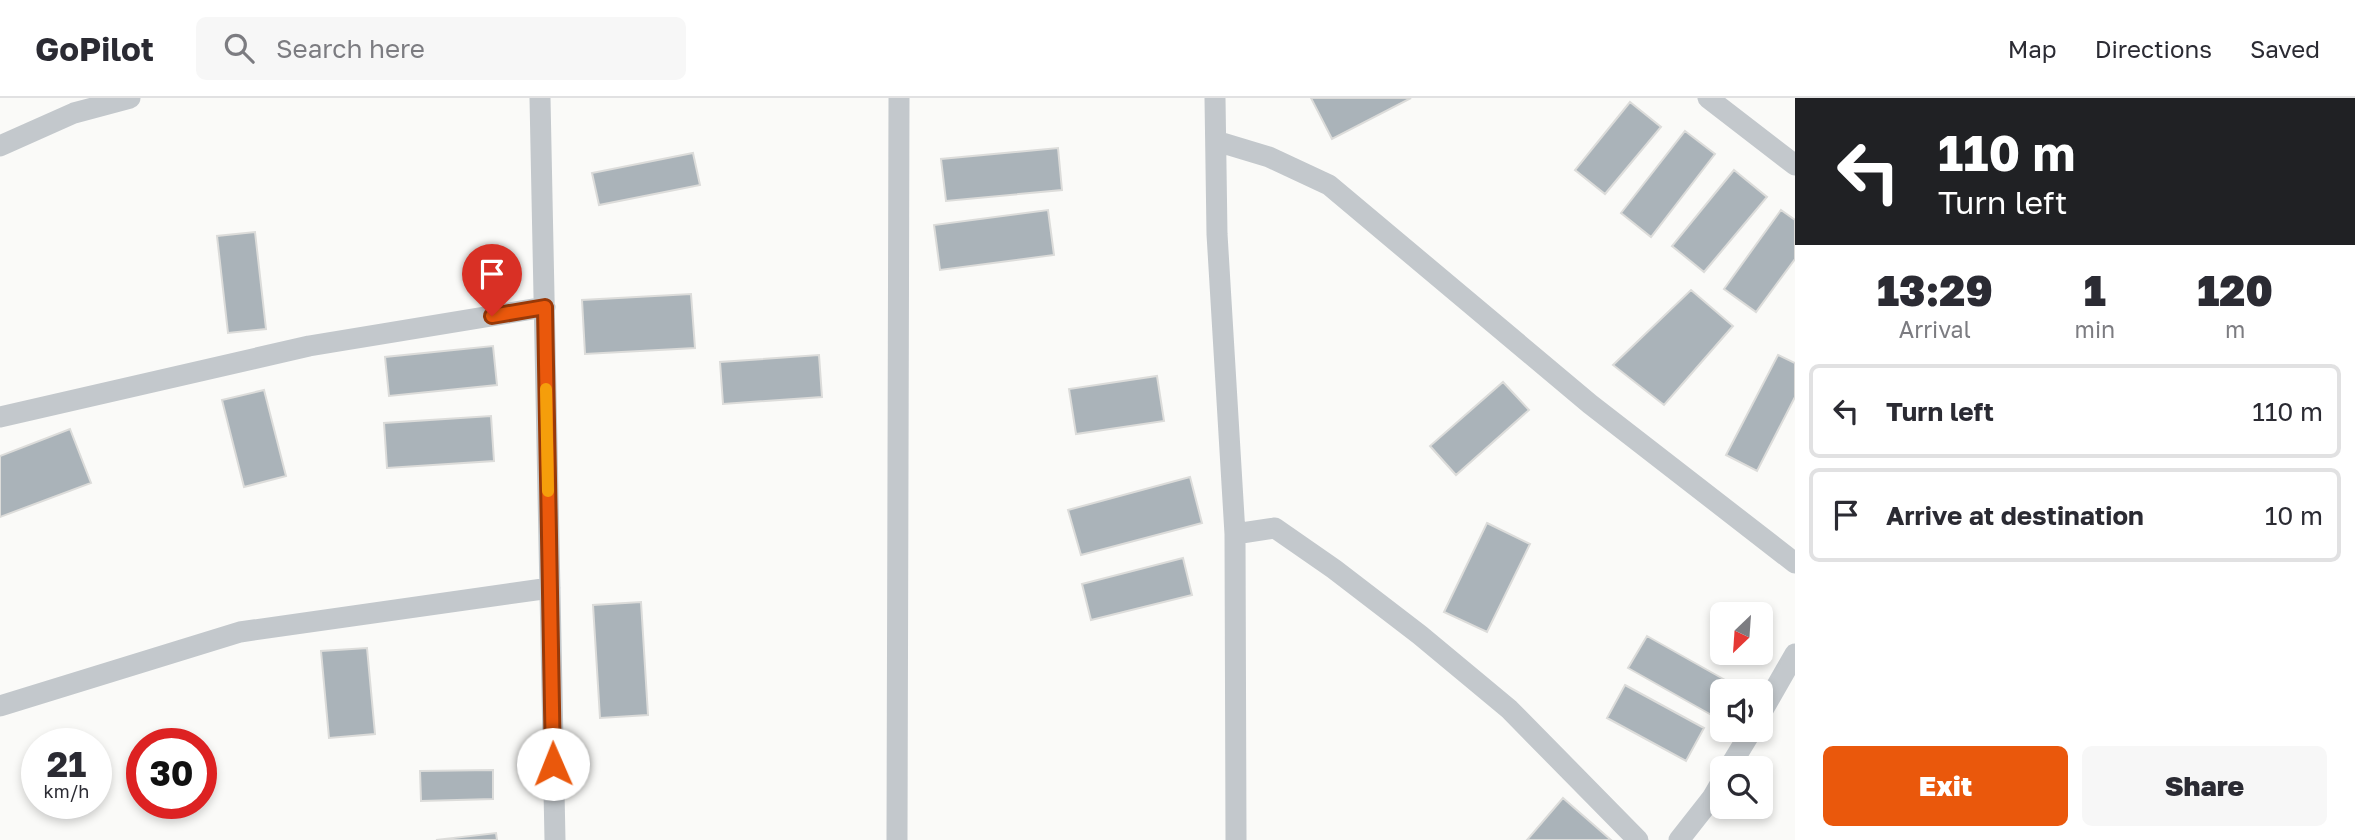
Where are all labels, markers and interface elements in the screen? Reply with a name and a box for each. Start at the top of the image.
search box [196,17,686,80]
text: GoPilot [35,29,154,68]
icon: search [220,29,258,67]
text: Search here [276,33,425,64]
text: Map [2008,34,2057,63]
text: Directions [2095,34,2212,63]
text: Saved [2250,34,2320,63]
text: 110 m [1938,123,2075,182]
icon: left [1823,126,1914,217]
text: Turn left [1938,183,2067,221]
pin [462,244,522,316]
icon: arrive [473,255,511,293]
text: 13:29 [1877,265,1993,315]
text: 1 [2084,265,2106,315]
text: 120 [2197,265,2273,315]
text: Arrival [1899,315,1971,343]
text: min [2075,315,2115,343]
text: m [2225,315,2245,343]
icon: left [1827,392,1865,430]
text: Turn left [1886,396,1994,427]
text: 110 m [2252,396,2323,427]
icon: arrive [1827,496,1865,534]
text: Arrive at destination [1886,500,2144,531]
text: 10 m [2265,500,2323,531]
north arrow [1710,602,1773,665]
map controls [1710,602,1773,819]
button: sound [1710,679,1773,742]
position arrow [516,727,590,801]
speed limit sign: 30 [126,728,217,819]
text: 21 [47,743,86,785]
button: Exit [1823,746,2068,826]
button: Share [2082,746,2327,826]
button: search [1710,756,1773,819]
text: km/h [44,780,89,802]

